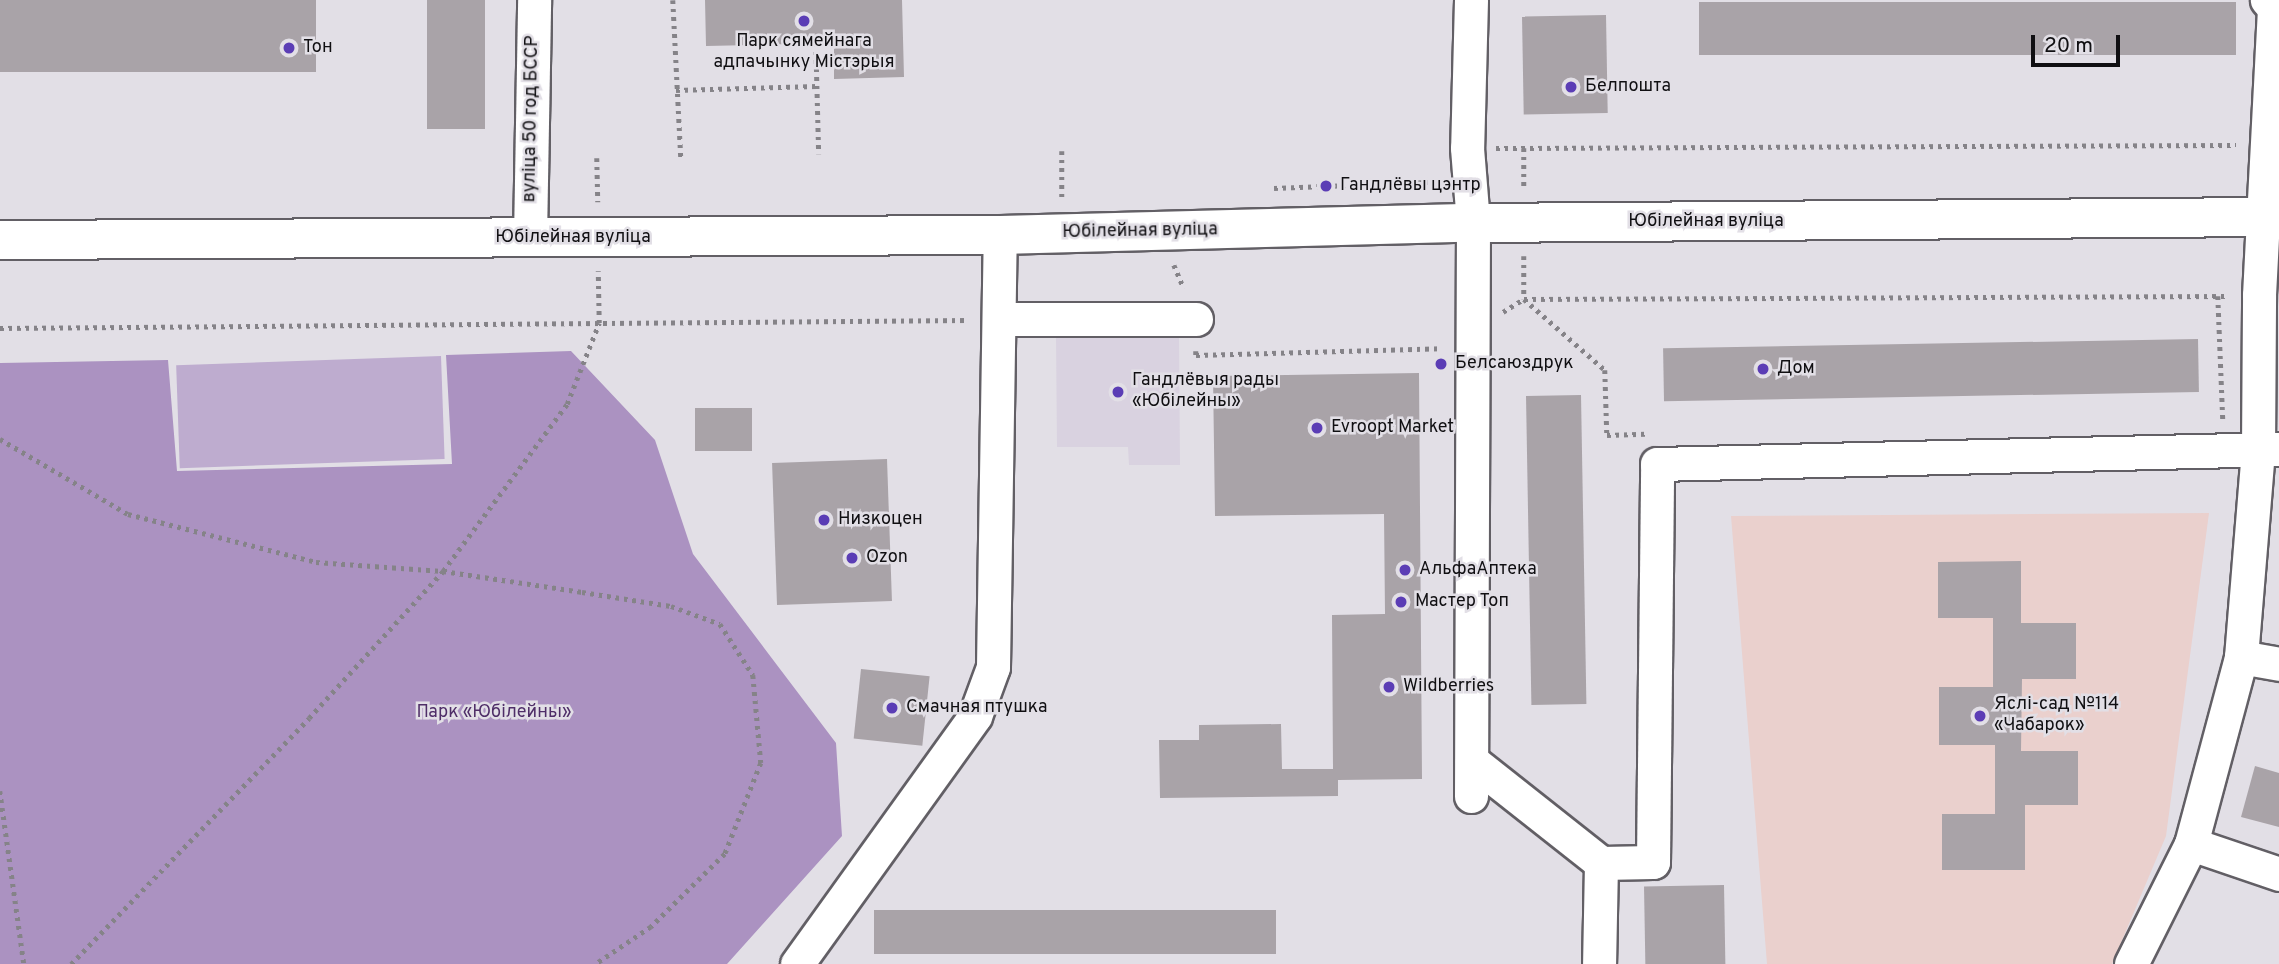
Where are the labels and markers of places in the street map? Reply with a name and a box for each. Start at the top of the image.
marker: Парк сямейнага адпачынку Містэрыя [796,13,812,29]
place label: Парк сямейнага адпачынку Містэрыя [713,32,895,74]
place label: Тон [303,37,333,59]
marker: Тон [281,40,297,56]
place label: Белпошта [1585,76,1671,98]
marker: Белпошта [1563,79,1579,95]
place label: Гандлёвы цэнтр [1340,175,1481,197]
marker: Гандлёвы цэнтр [1318,178,1334,194]
place label: Белсаюздрук [1455,353,1574,375]
marker: Белсаюздрук [1433,356,1449,372]
place label: Дом [1777,358,1815,380]
marker: Дом [1755,361,1771,377]
place label: Гандлёвыя рады «Юбілейны» [1132,371,1279,414]
marker: Гандлёвыя рады «Юбілейны» [1110,384,1126,400]
place label: Evroopt Market [1331,417,1454,439]
marker: Evroopt Market [1309,420,1325,436]
place label: Низкоцен [838,509,923,531]
marker: Низкоцен [816,512,832,528]
place label: Ozon [866,547,908,569]
marker: Ozon [844,550,860,566]
place label: АльфаАптека [1419,559,1537,581]
marker: АльфаАптека [1397,562,1413,578]
place label: Мастер Топ [1415,591,1510,613]
marker: Мастер Топ [1393,594,1409,610]
place label: Wildberries [1403,676,1494,698]
marker: Wildberries [1381,679,1397,695]
place label: Яслі-сад №114 «Чабарок» [1994,695,2119,738]
place label: Смачная птушка [906,697,1048,719]
marker: Смачная птушка [884,700,900,716]
marker: Яслі-сад №114 «Чабарок» [1972,708,1988,724]

